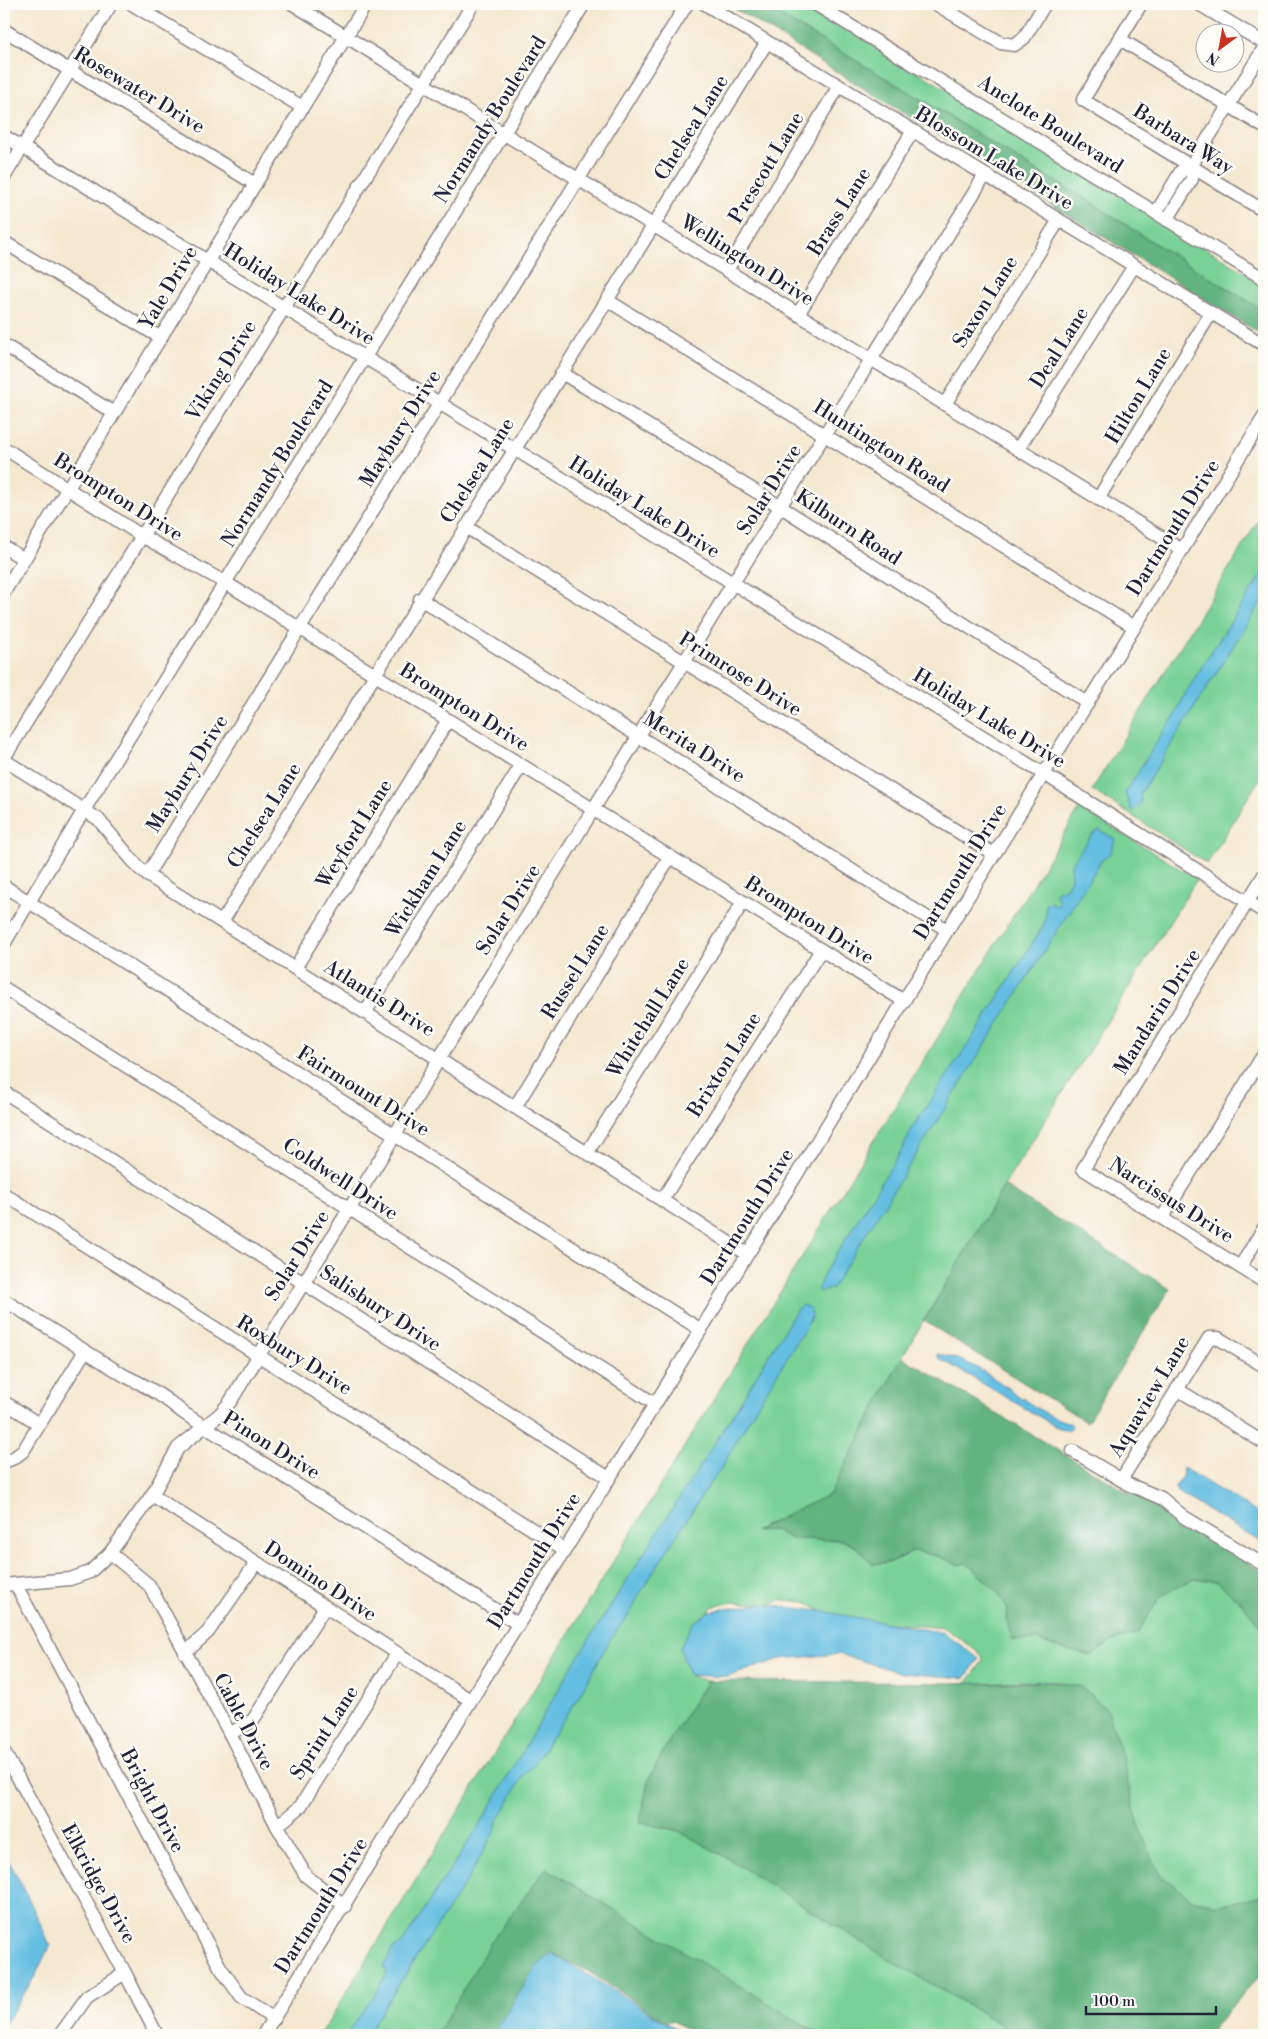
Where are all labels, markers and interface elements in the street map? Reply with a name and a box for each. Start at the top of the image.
north arrow [1196,22,1246,72]
street label: Normandy Boulevard [429,31,553,208]
street label: Rosewater Drive [69,42,209,140]
text: N [1204,48,1223,69]
street label: Chelsea Lane [650,70,734,186]
street label: Anclote Boulevard [972,70,1128,180]
street label: Barbara Way [1127,99,1238,181]
street label: Blossom Lake Drive [909,101,1078,216]
street label: Prescott Lane [724,108,810,228]
street label: Brass Lane [802,163,877,262]
street label: Wellington Drive [675,209,818,312]
street label: Holiday Lake Drive [219,238,379,352]
street label: Yale Drive [134,242,204,335]
street label: Saxon Lane [948,251,1024,353]
street label: Deal Lane [1025,303,1095,393]
street label: Viking Drive [181,316,263,427]
street label: Hilton Lane [1100,343,1178,449]
street label: Maybury Drive [355,365,447,493]
street label: Normandy Boulevard [216,375,340,552]
street label: Huntington Road [808,395,954,499]
street label: Chelsea Lane [436,413,520,529]
street label: Solar Drive [732,440,808,540]
street label: Brompton Drive [48,448,187,548]
street label: Holiday Lake Drive [564,451,724,565]
street label: Dartmouth Drive [1122,455,1226,601]
street label: Kilburn Road [790,484,906,572]
street label: Primrose Drive [674,627,806,723]
street label: Brompton Drive [394,658,533,758]
street label: Holiday Lake Drive [908,664,1070,774]
street label: Merita Drive [638,707,750,789]
street label: Maybury Drive [142,710,234,838]
street label: Chelsea Lane [223,758,307,874]
street label: Weyford Lane [311,775,398,894]
street label: Dartmouth Drive [909,799,1013,945]
street label: Wickham Lane [380,816,473,943]
street label: Solar Drive [471,860,547,960]
street label: Brompton Drive [739,871,878,971]
street label: Russel Lane [537,919,615,1025]
street label: Mandarin Drive [1109,944,1207,1080]
street label: Whitehall Lane [602,953,696,1083]
street label: Atlantis Drive [318,954,439,1043]
street label: Brixton Lane [682,1008,767,1123]
street label: Fairmount Drive [292,1041,434,1143]
street label: Coldwell Drive [277,1133,403,1227]
street label: Dartmouth Drive [696,1144,800,1290]
street label: Narcissus Drive [1104,1153,1238,1249]
street label: Solar Drive [260,1206,336,1306]
street label: Salisbury Drive [315,1260,445,1358]
street label: Roxbury Drive [232,1311,356,1401]
street label: Aquaview Lane [1103,1332,1196,1463]
street label: Pinon Drive [218,1406,324,1486]
street label: Dartmouth Drive [483,1488,587,1634]
street label: Domino Drive [259,1536,381,1628]
street label: Cable Drive [207,1669,279,1775]
street label: Sprint Lane [285,1681,365,1785]
street label: Bright Drive [114,1744,190,1857]
street label: Elkridge Drive [55,1820,141,1948]
street label: Dartmouth Drive [270,1833,374,1979]
scale bar [1086,1984,1216,2016]
text: 100 m [1093,1992,1135,2011]

